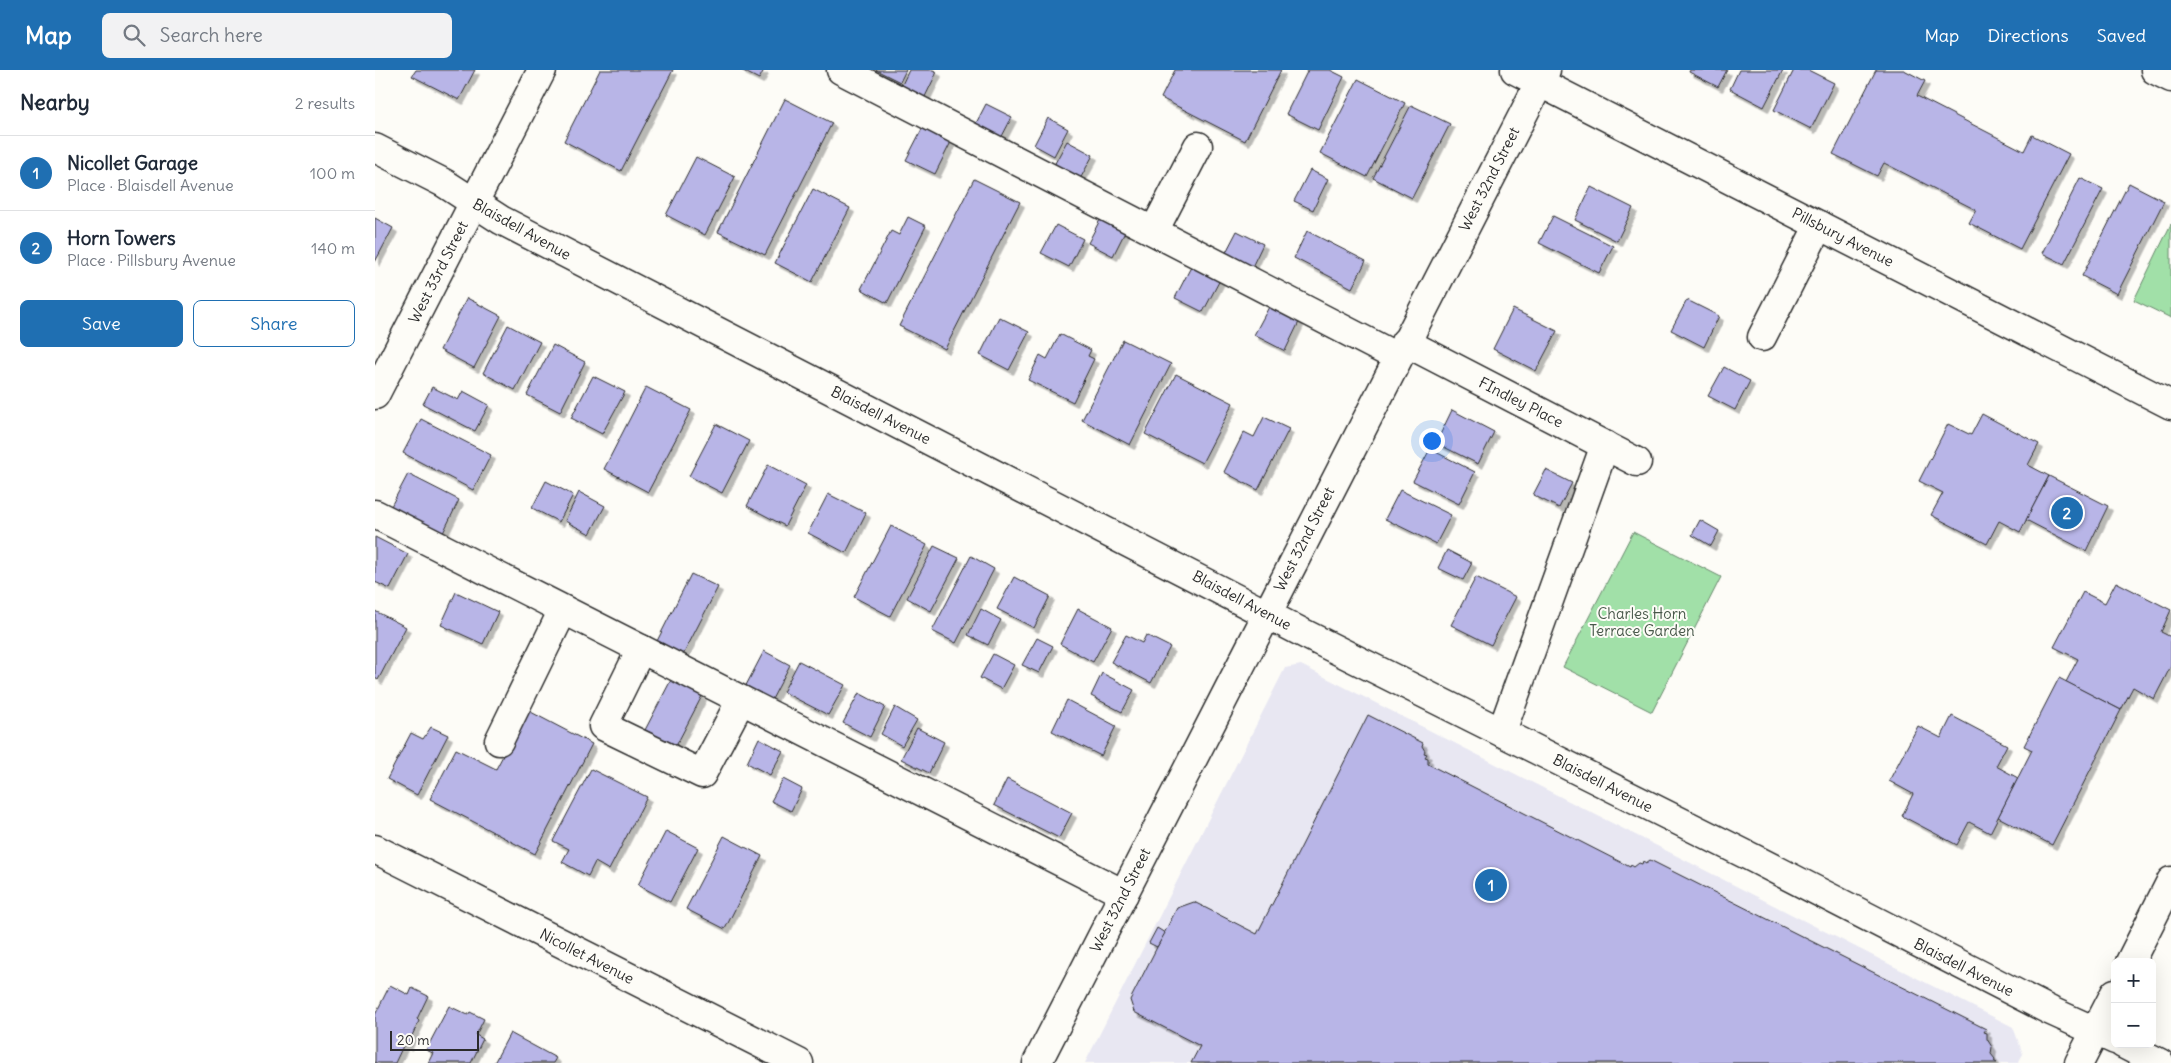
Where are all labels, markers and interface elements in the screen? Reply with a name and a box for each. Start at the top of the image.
search box [102,13,452,58]
text: Map [25,20,72,50]
icon: search [120,21,148,49]
text: Search here [160,23,263,47]
text: Map [1924,24,1959,47]
text: Directions [1987,24,2069,47]
text: Saved [2097,24,2146,47]
text: Nearby [20,89,90,116]
text: 2 results [295,93,355,113]
street label: West 32nd Street [1455,124,1523,234]
text: Nicollet Garage [67,151,198,175]
text: 1 [33,163,39,183]
text: 100 m [310,163,355,183]
text: Place · Blaisdell Avenue [67,175,234,195]
street label: Blaisdell Avenue [470,194,574,264]
street label: Pillsbury Avenue [1789,203,1897,271]
street label: West 33rd Street [404,218,472,326]
text: Horn Towers [67,226,176,250]
text: 2 [32,238,40,258]
text: 140 m [311,238,355,258]
text: Place · Pillsbury Avenue [67,250,236,270]
button: Save [20,300,183,347]
button: Share [193,300,355,347]
street label: FIndley Place [1476,373,1566,431]
street label: Blaisdell Avenue [828,382,934,448]
your location [1419,428,1445,454]
street label: West 32nd Street [1270,484,1338,594]
pin: 2 [2051,494,2083,532]
street label: Blaisdell Avenue [1189,566,1295,634]
park label: Charles Horn Terrace Garden [1589,604,1695,640]
street label: Blaisdell Avenue [1550,750,1656,816]
street label: West 32nd Street [1086,845,1154,955]
pin: 1 [1475,866,1507,904]
street label: Nicollet Avenue [537,924,637,988]
street label: Blaisdell Avenue [1911,934,2017,1000]
map controls [2111,958,2156,1048]
button: + [2111,958,2156,1003]
button: − [2111,1003,2156,1048]
scale bar [390,1028,479,1051]
text: 20 m [397,1031,430,1049]

